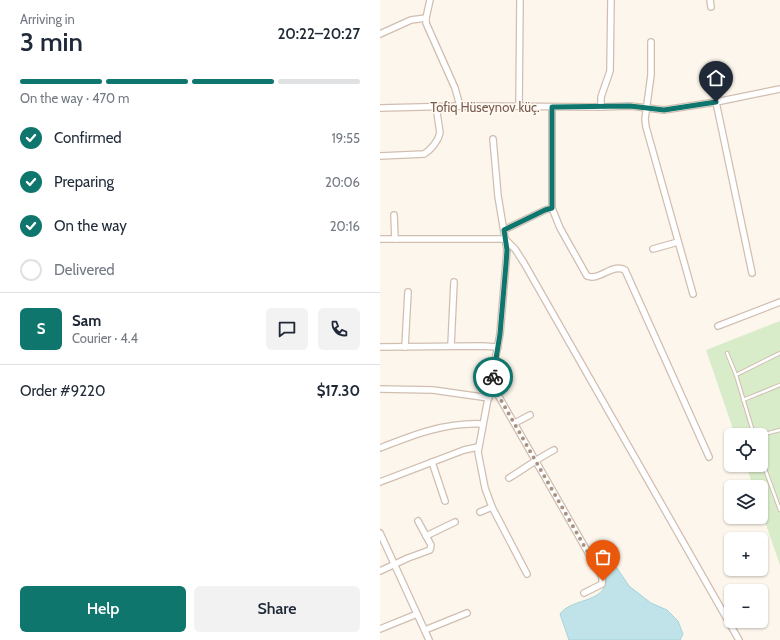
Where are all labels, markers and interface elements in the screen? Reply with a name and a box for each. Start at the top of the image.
text: Arriving in [20,11,75,27]
text: 20:22–20:27 [277,25,360,43]
text: 3 min [20,26,83,58]
pin [699,61,733,102]
icon: home [705,67,727,89]
text: On the way · 470 m [20,90,129,106]
street label: Tofiq Hüseynov küç. [430,99,540,115]
icon: check [20,127,42,149]
text: Confirmed [54,129,122,147]
text: 19:55 [332,130,360,146]
icon: check [20,171,42,193]
text: Preparing [54,173,114,191]
text: 20:06 [325,174,360,190]
icon: check [20,215,42,237]
text: On the way [54,217,127,235]
text: 20:16 [330,218,360,234]
text: Delivered [54,261,115,279]
button: chat [266,308,308,350]
button: phone [318,308,360,350]
text: Sam [72,312,101,330]
text: S [37,320,45,338]
text: Courier · 4.4 [72,330,138,346]
courier [473,357,513,397]
icon: bike [482,366,504,388]
text: Order #9220 [20,382,105,400]
text: $17.30 [317,382,360,400]
map controls [724,428,768,628]
button: locate [724,428,768,472]
button: layers [724,480,768,524]
button: + [724,532,768,576]
pin [586,540,620,581]
icon: bag [592,546,614,568]
button: − [724,584,768,628]
button: Help [20,586,186,632]
button: Share [194,586,360,632]

